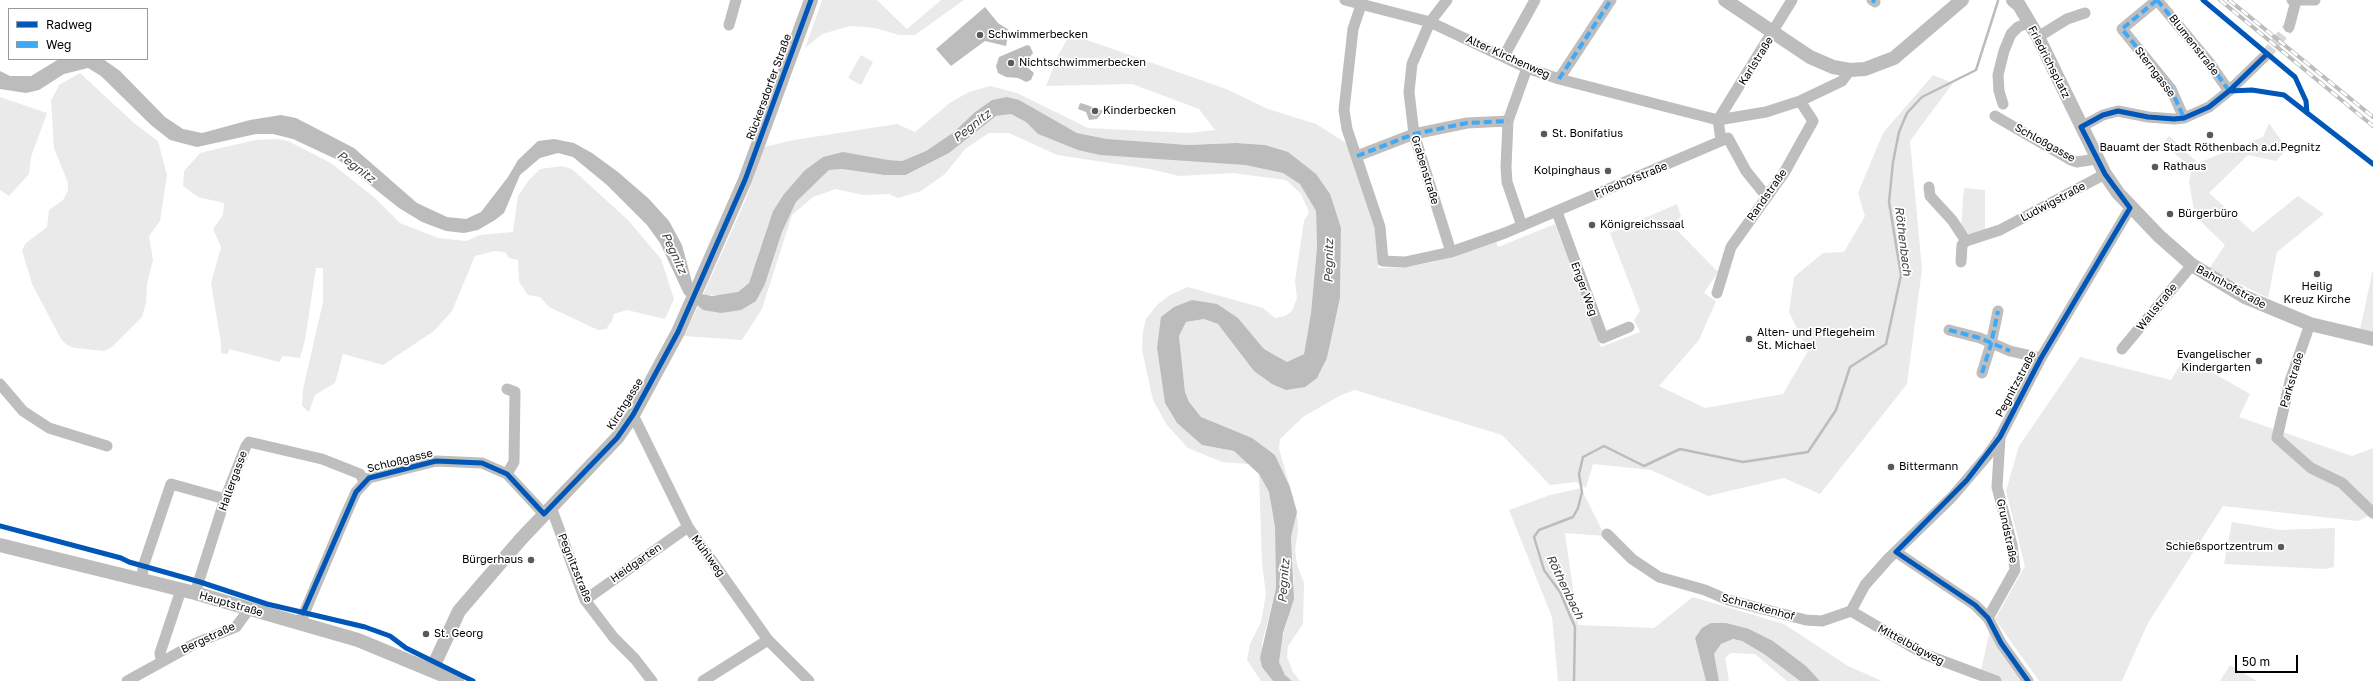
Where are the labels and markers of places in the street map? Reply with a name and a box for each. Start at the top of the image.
place label: Schwimmerbecken [988,28,1088,42]
marker: Schwimmerbecken [975,30,985,40]
place label: Nichtschwimmerbecken [1019,56,1146,70]
marker: Nichtschwimmerbecken [1006,58,1016,68]
place label: Kinderbecken [1103,104,1176,118]
marker: Kinderbecken [1090,106,1100,116]
place label: St. Bonifatius [1552,127,1623,141]
marker: St. Bonifatius [1539,129,1549,139]
marker: Bauamt der Stadt Röthenbach a.d.Pegnitz [2205,130,2215,140]
place label: Bauamt der Stadt Röthenbach a.d.Pegnitz [2099,141,2321,155]
place label: Rathaus [2163,160,2206,174]
marker: Rathaus [2150,162,2160,172]
place label: Kolpinghaus [1534,164,1600,178]
marker: Kolpinghaus [1603,166,1613,176]
place label: Bürgerbüro [2178,207,2238,221]
marker: Bürgerbüro [2165,209,2175,219]
place label: Königreichssaal [1600,218,1684,232]
marker: Königreichssaal [1587,220,1597,230]
marker: Heilig Kreuz Kirche [2312,269,2322,279]
place label: Heilig Kreuz Kirche [2283,280,2351,306]
place label: Alten- und Pflegeheim St. Michael [1757,326,1875,352]
marker: Alten- und Pflegeheim St. Michael [1744,334,1754,344]
place label: Evangelischer Kindergarten [2177,348,2251,374]
marker: Evangelischer Kindergarten [2254,356,2264,366]
place label: Bittermann [1899,460,1958,474]
marker: Bittermann [1886,462,1896,472]
place label: Schießsportzentrum [2165,540,2273,554]
marker: Schießsportzentrum [2276,542,2286,552]
place label: Bürgerhaus [462,553,523,567]
marker: Bürgerhaus [526,555,536,565]
place label: St. Georg [434,627,483,641]
marker: St. Georg [421,629,431,639]

